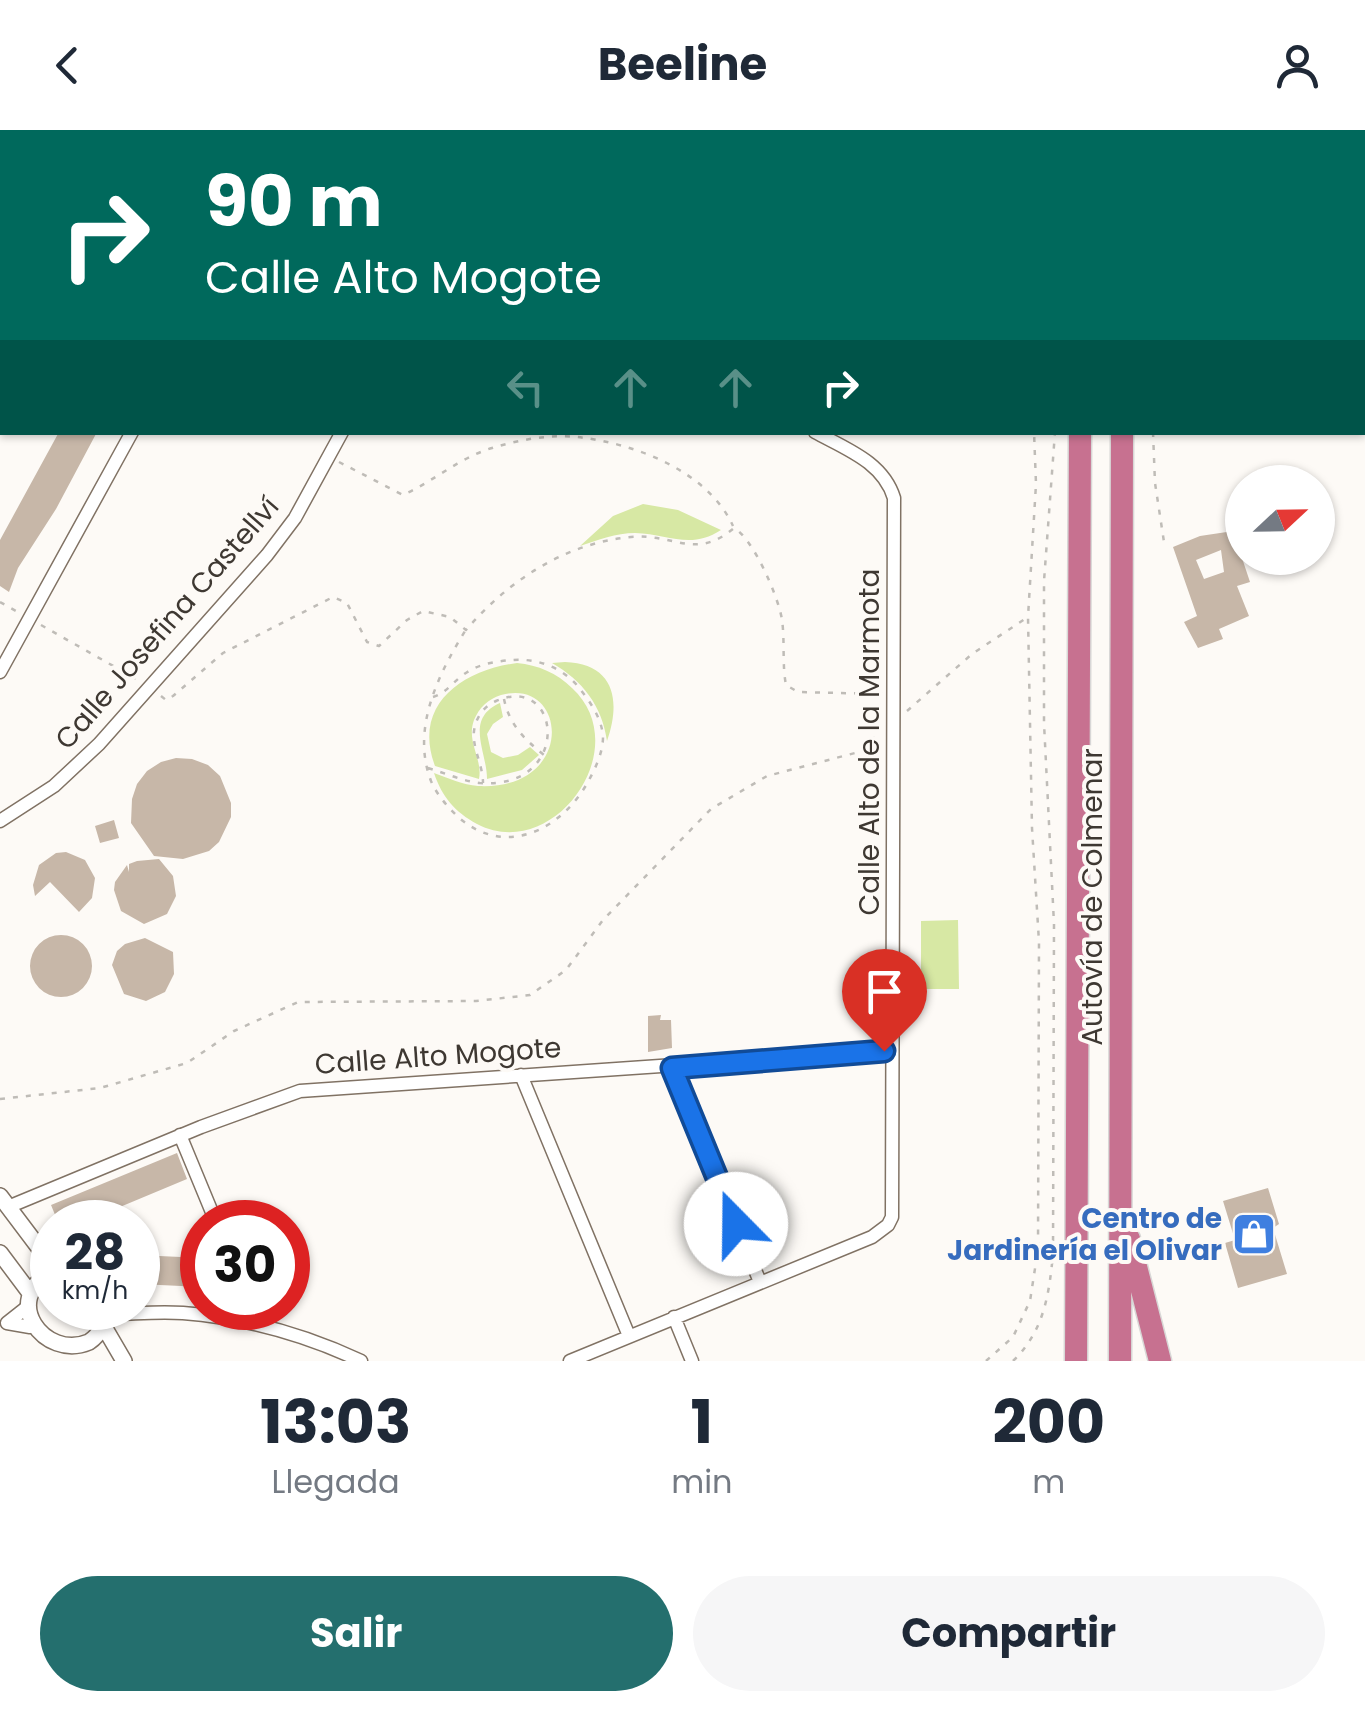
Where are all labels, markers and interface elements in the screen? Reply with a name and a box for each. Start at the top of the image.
text: Beeline [598,33,767,96]
icon: back [40,38,95,93]
icon: person [1270,38,1325,93]
text: 90 m [205,152,383,251]
icon: right [40,170,170,300]
text: Calle Alto Mogote [205,246,602,309]
icon: left [498,360,553,415]
icon: ahead [603,360,658,415]
icon: ahead [708,360,763,415]
icon: right [813,360,868,415]
north arrow [1225,465,1335,575]
map controls [1225,465,1335,575]
street label: Calle Josefina Castellví [46,488,288,758]
street label: Calle Alto de la Marmota [850,569,889,915]
street label: Autovía de Colmenar [1073,748,1112,1046]
pin [842,949,927,1052]
icon: arrive [857,964,912,1019]
street label: Calle Alto Mogote [313,1028,563,1084]
position arrow [684,1172,788,1276]
place label: Centro de Jardinería el Olivar [947,1199,1222,1270]
speed limit sign: 30 [180,1200,310,1330]
shop icon: Centro de Jardinería el Olivar [1231,1211,1277,1257]
text: 28 [65,1217,125,1288]
text: km/h [62,1273,128,1308]
text: 13:03 [260,1380,411,1464]
text: 1 [691,1380,713,1464]
text: 200 [993,1380,1105,1464]
text: Llegada [272,1459,400,1504]
text: min [671,1459,733,1504]
text: m [1032,1459,1065,1504]
button: Salir [40,1576,673,1691]
button: Compartir [693,1576,1325,1691]

